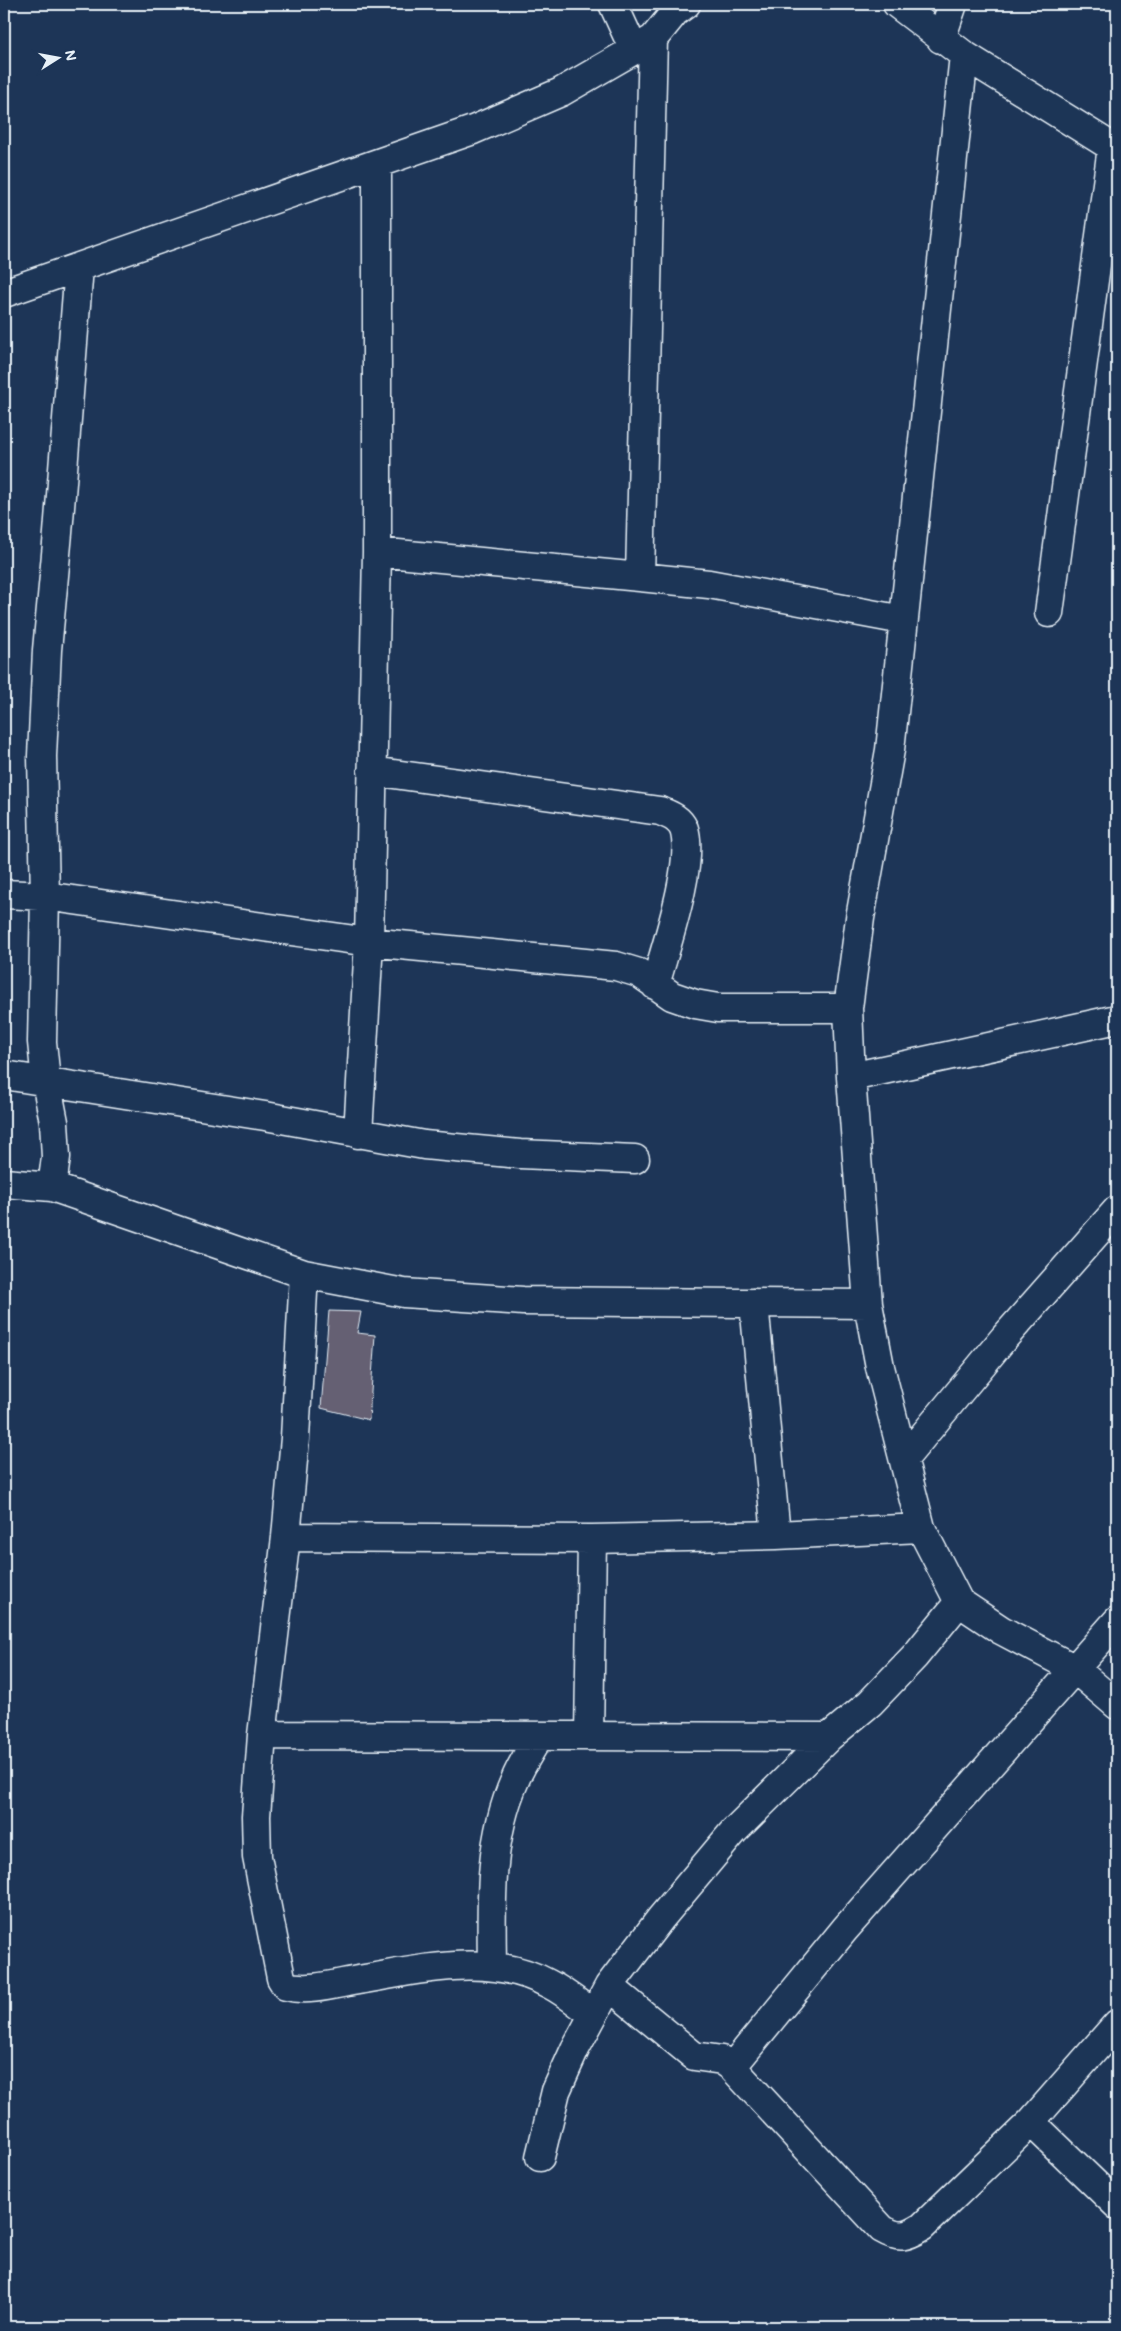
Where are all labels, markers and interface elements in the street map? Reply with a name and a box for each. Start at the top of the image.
north arrow [32,32,82,82]
text: N [61,48,82,62]

